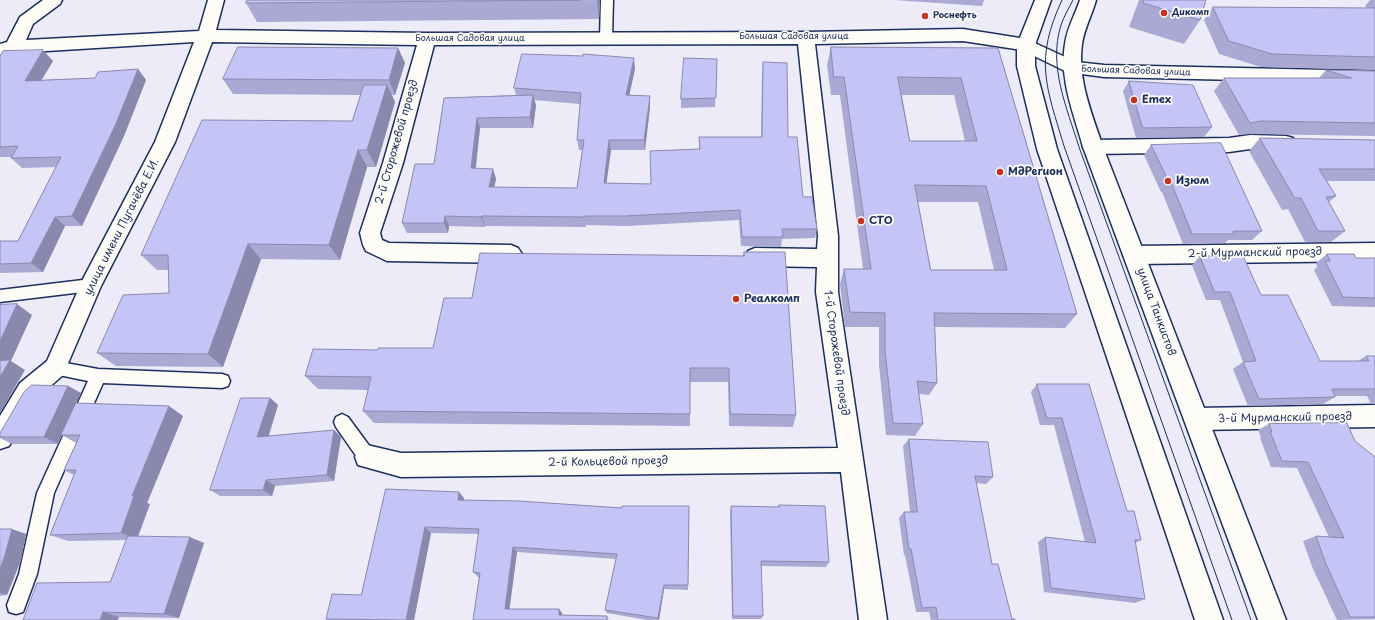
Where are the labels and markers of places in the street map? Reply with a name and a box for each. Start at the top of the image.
marker: Дикомп [1159,8,1169,18]
place label: Дикомп [1172,8,1209,18]
marker: Роснефть [920,11,930,21]
place label: Роснефть [933,11,977,21]
place label: Emex [1142,93,1171,107]
marker: Emex [1129,95,1139,105]
place label: МдРегион [1008,165,1063,179]
marker: МдРегион [995,167,1005,177]
place label: Изюм [1176,174,1209,188]
marker: Изюм [1163,176,1173,186]
place label: СТО [869,214,893,228]
marker: СТО [856,216,866,226]
place label: Реалкомп [744,292,800,306]
marker: Реалкомп [731,294,741,304]

